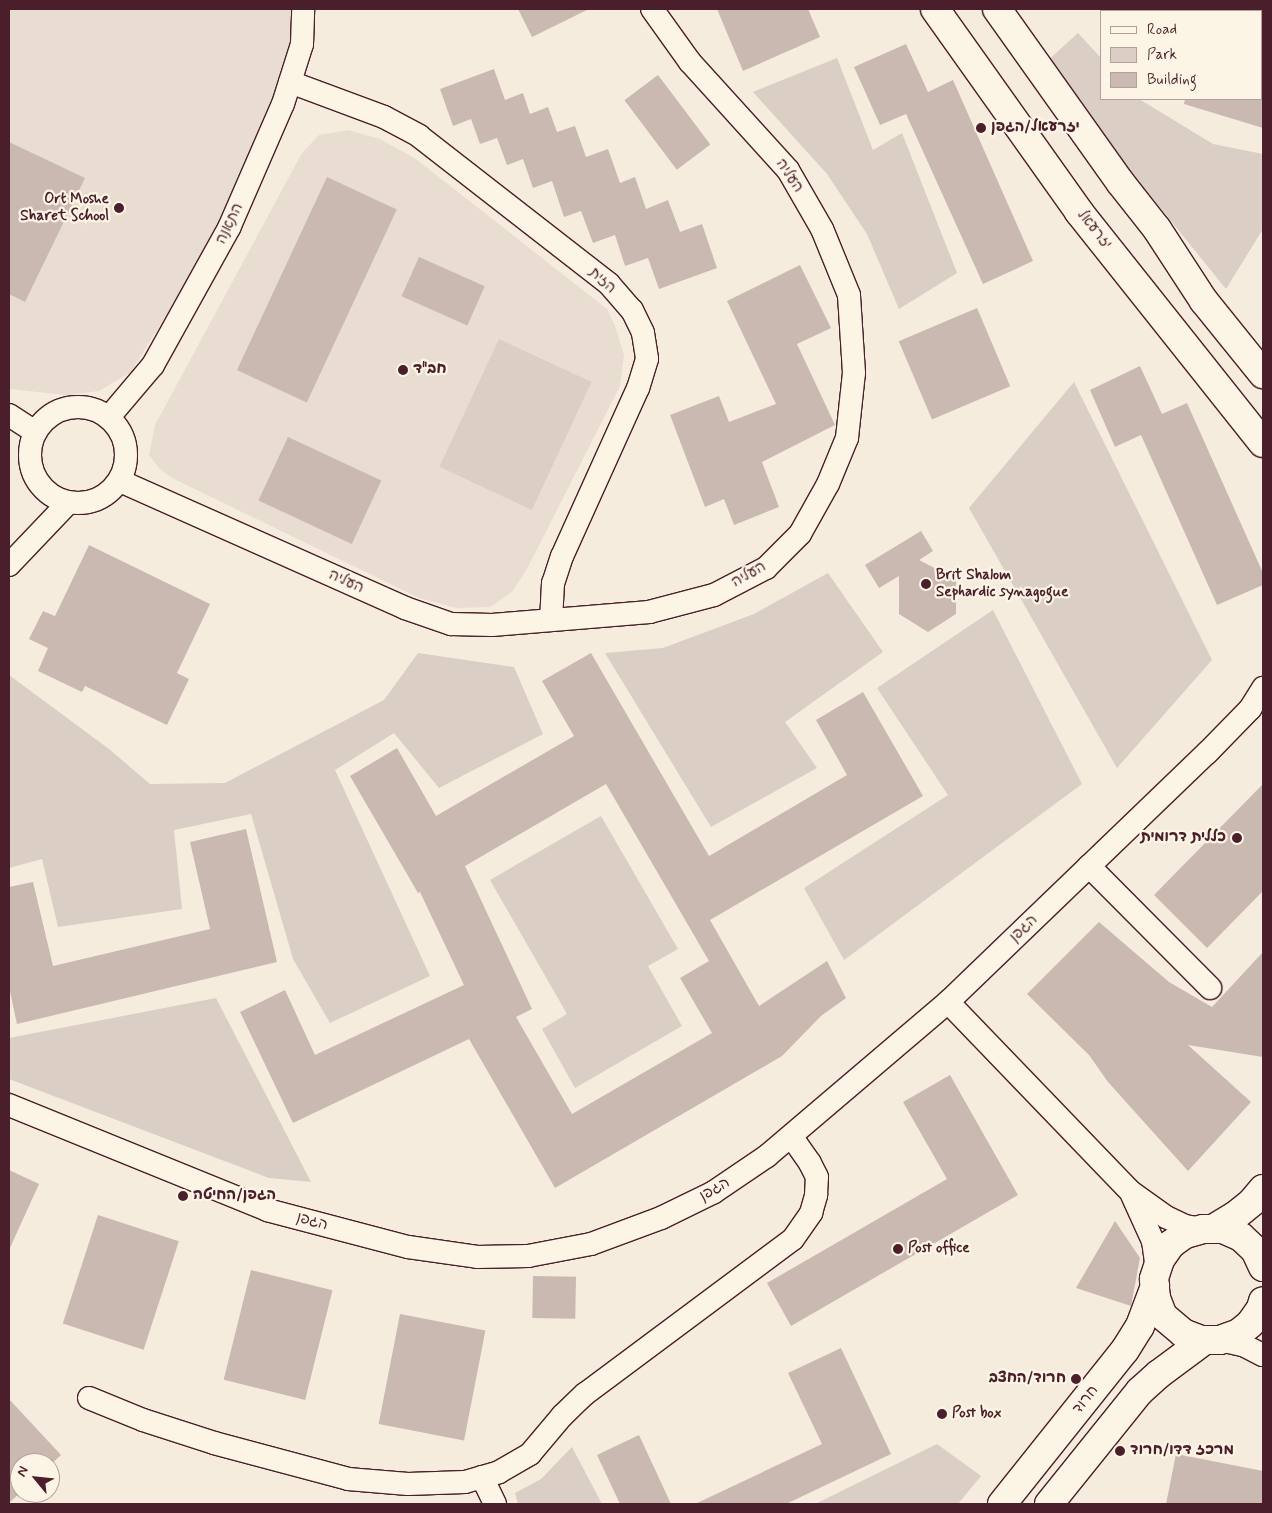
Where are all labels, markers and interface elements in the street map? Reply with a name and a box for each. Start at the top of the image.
legend [1100,10,1262,100]
text: Road [1147,20,1177,40]
text: Park [1147,45,1177,65]
text: Building [1147,70,1197,90]
place label: יזרעאל/הגפן [991,119,1080,137]
marker: יזרעאל/הגפן [975,122,987,134]
street label: העליה [771,156,807,196]
place label: Ort Moshe Sharet School [20,190,109,225]
street label: התאנה [212,201,248,247]
marker: Ort Moshe Sharet School [113,202,125,214]
street label: יזרעאל [1073,207,1115,253]
street label: הזית [585,264,619,298]
place label: חב"ד [413,361,446,379]
marker: חב"ד [397,364,409,376]
street label: העליה [729,558,769,592]
street label: העליה [326,566,366,598]
place label: Brit Shalom Sephardic synagogue [936,566,1068,601]
marker: Brit Shalom Sephardic synagogue [920,578,932,590]
place label: כללית דרומית [1140,829,1226,847]
marker: כללית דרומית [1230,831,1244,845]
street label: הגפן [1006,911,1042,947]
street label: הגפן [697,1174,733,1206]
place label: הגפן/החיטה [193,1187,276,1205]
marker: הגפן/החיטה [177,1190,189,1202]
street label: הגפן [294,1209,330,1235]
place label: Post office [908,1240,970,1258]
marker: Post office [892,1243,904,1255]
place label: חרוד/החצב [989,1370,1066,1388]
marker: חרוד/החצב [1070,1373,1082,1385]
street label: חרוד [1069,1382,1103,1418]
place label: Post box [952,1405,1001,1423]
marker: Post box [936,1408,948,1420]
place label: מרכז דדו/חרוד [1130,1442,1234,1460]
marker: מרכז דדו/חרוד [1114,1445,1126,1457]
north arrow [10,1453,60,1503]
text: N [12,1463,33,1480]

